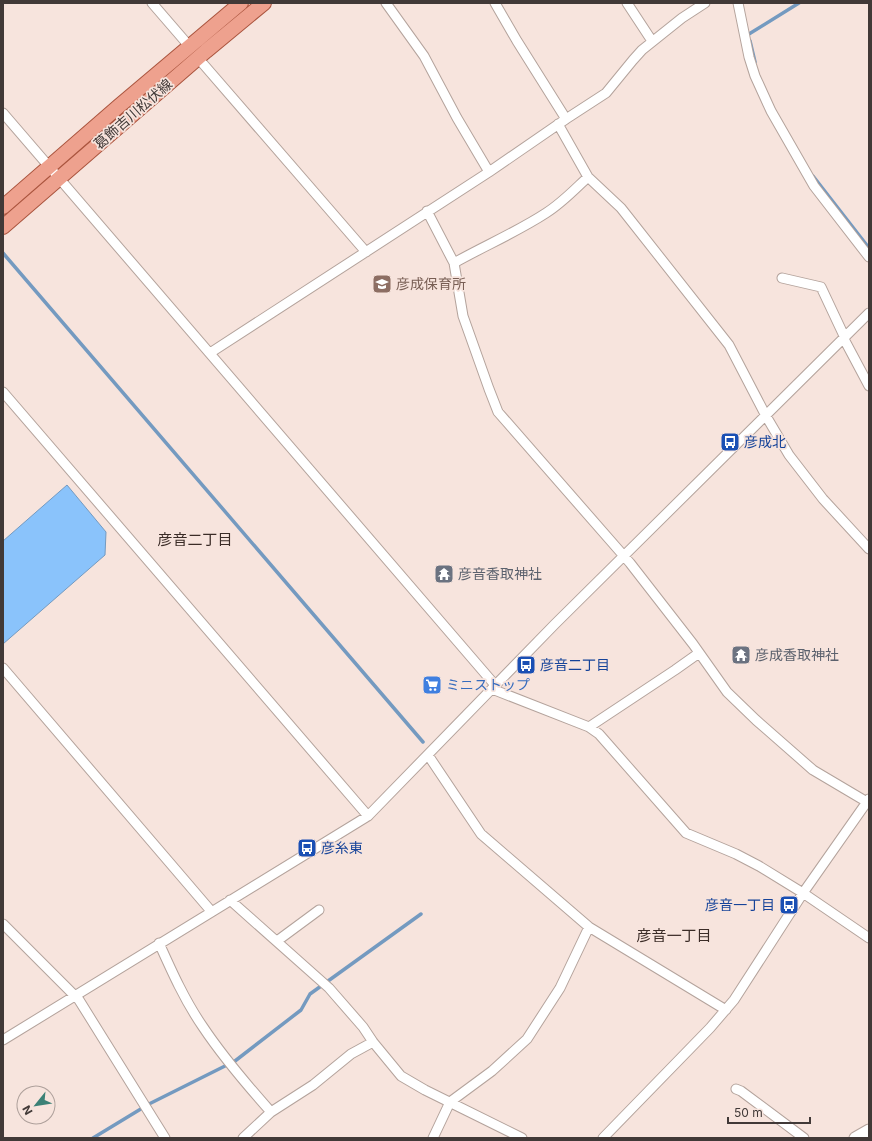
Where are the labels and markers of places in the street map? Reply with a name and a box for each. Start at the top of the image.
school or university icon: 彦成保育所 [371,273,393,295]
place label: 彦成保育所 [396,275,466,292]
bus stop icon: 彦成北 [719,431,741,453]
place label: 彦成北 [744,433,786,450]
temple icon: 彦音香取神社 [433,563,455,585]
place label: 彦音香取神社 [458,565,542,582]
temple icon: 彦成香取神社 [730,644,752,666]
place label: 彦成香取神社 [755,646,839,663]
bus stop icon: 彦音二丁目 [515,654,537,676]
place label: 彦音二丁目 [540,656,610,673]
supermarket icon: ミニストップ [421,674,443,696]
place label: ミニストップ [446,676,530,693]
bus stop icon: 彦糸東 [296,837,318,859]
place label: 彦糸東 [321,839,363,856]
bus stop icon: 彦音一丁目 [778,894,800,916]
place label: 彦音一丁目 [705,896,775,913]

